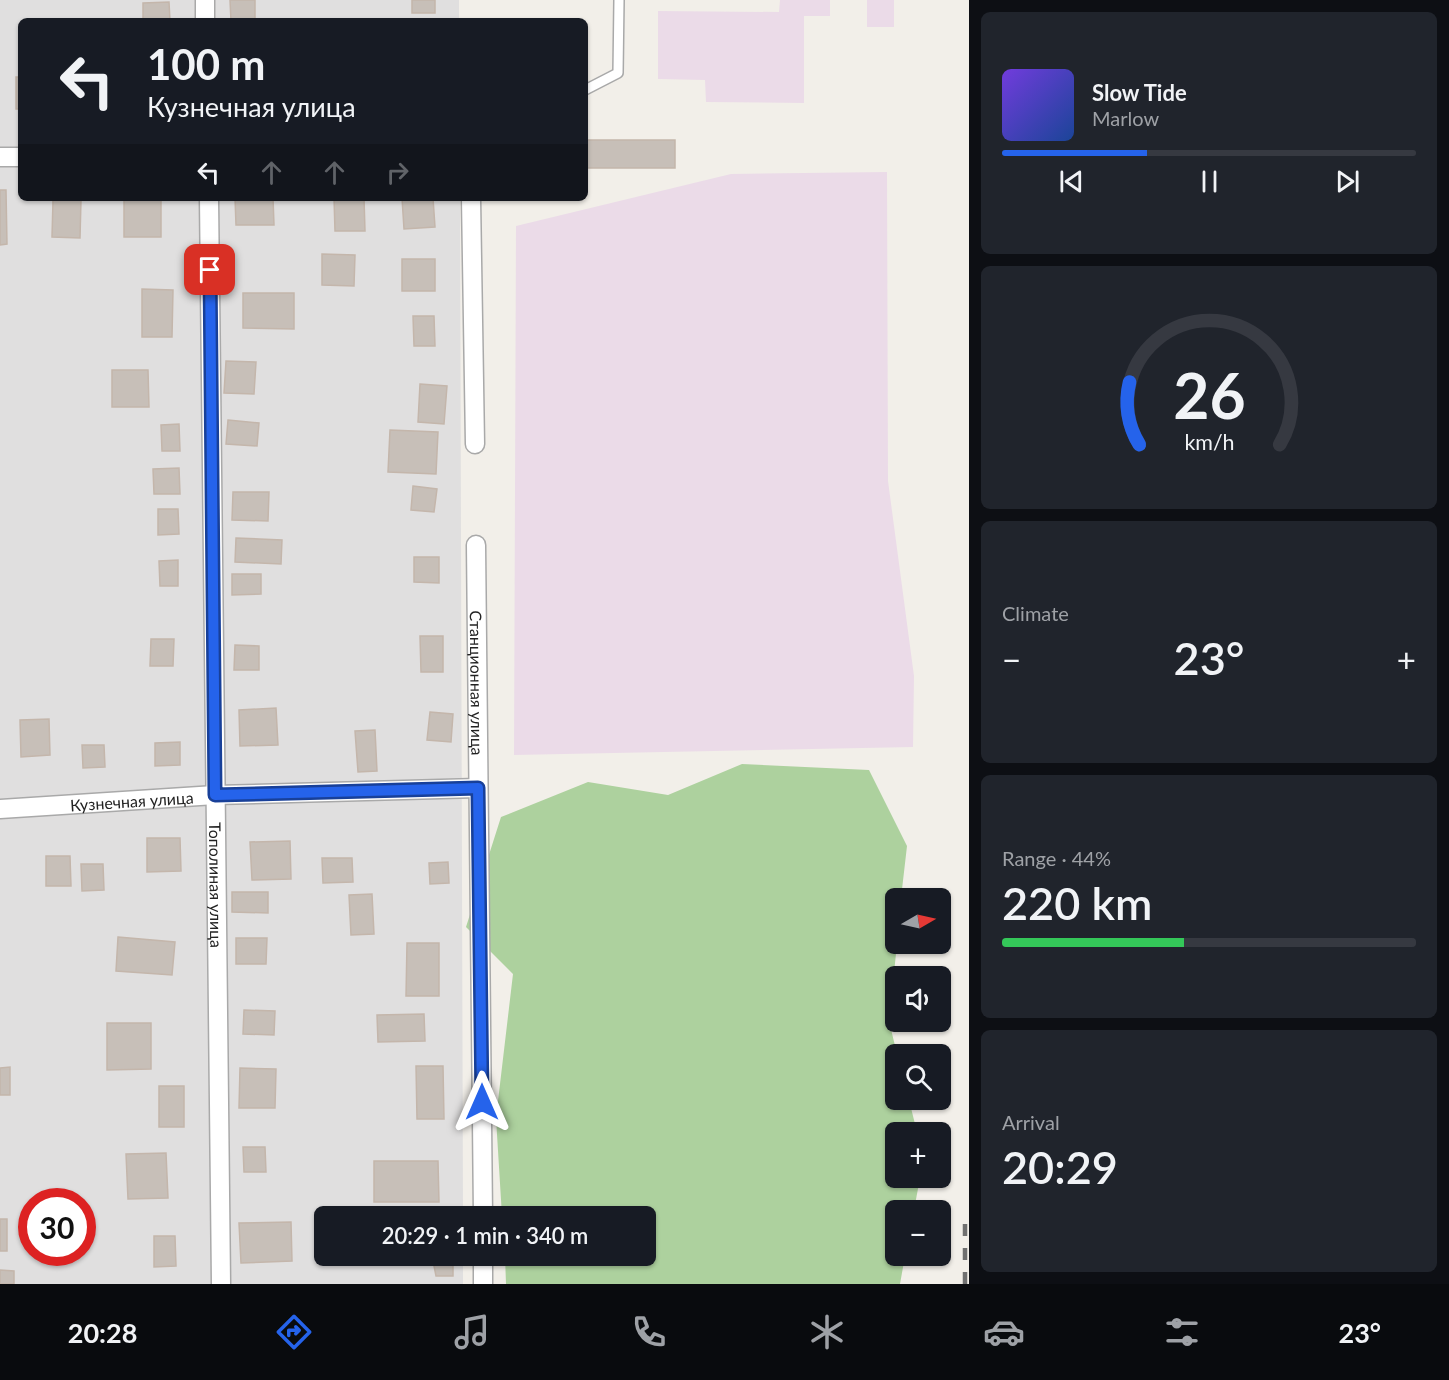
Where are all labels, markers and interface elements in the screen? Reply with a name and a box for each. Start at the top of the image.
text: 100 m [147,39,265,89]
icon: left [48,42,126,120]
text: Slow Tide [1092,79,1187,106]
text: Кузнечная улица [147,90,356,123]
text: Marlow [1092,106,1159,130]
icon: left [192,156,225,189]
icon: ahead [255,156,288,189]
icon: ahead [318,156,351,189]
icon: right [381,156,414,189]
icon: previous [1055,165,1088,198]
icon: pause [1193,165,1226,198]
icon: next [1331,165,1364,198]
pin [184,244,235,295]
icon: arrive [193,253,226,286]
text: 26 [1173,357,1245,432]
text: km/h [1184,429,1234,455]
text: Climate [1002,601,1069,625]
street label: Станционная улица [467,610,488,756]
text: 23° [1174,631,1244,685]
text: − [1002,639,1021,679]
text: + [1397,639,1416,679]
street label: Кузнечная улица [69,787,194,814]
street label: Тополиная улица [206,822,227,948]
text: Range · 44% [1002,846,1111,870]
text: 220 km [1002,876,1152,930]
north arrow [885,888,951,954]
map controls [885,888,951,1266]
button: sound [885,966,951,1032]
button: search [885,1044,951,1110]
position arrow [450,1070,514,1134]
text: Arrival [1002,1110,1060,1134]
button: + [885,1122,951,1188]
text: 20:29 [1002,1140,1118,1194]
speed limit sign: 30 [18,1188,96,1266]
button: − [885,1200,951,1266]
text: 20:29 · 1 min · 340 m [382,1222,588,1249]
icon: directions [273,1311,315,1353]
icon: music [451,1311,493,1353]
icon: phone [628,1311,670,1353]
icon: climate [806,1311,848,1353]
icon: car [983,1311,1025,1353]
icon: filters [1161,1311,1203,1353]
text: 20:28 [68,1316,137,1349]
text: 23° [1339,1316,1381,1349]

